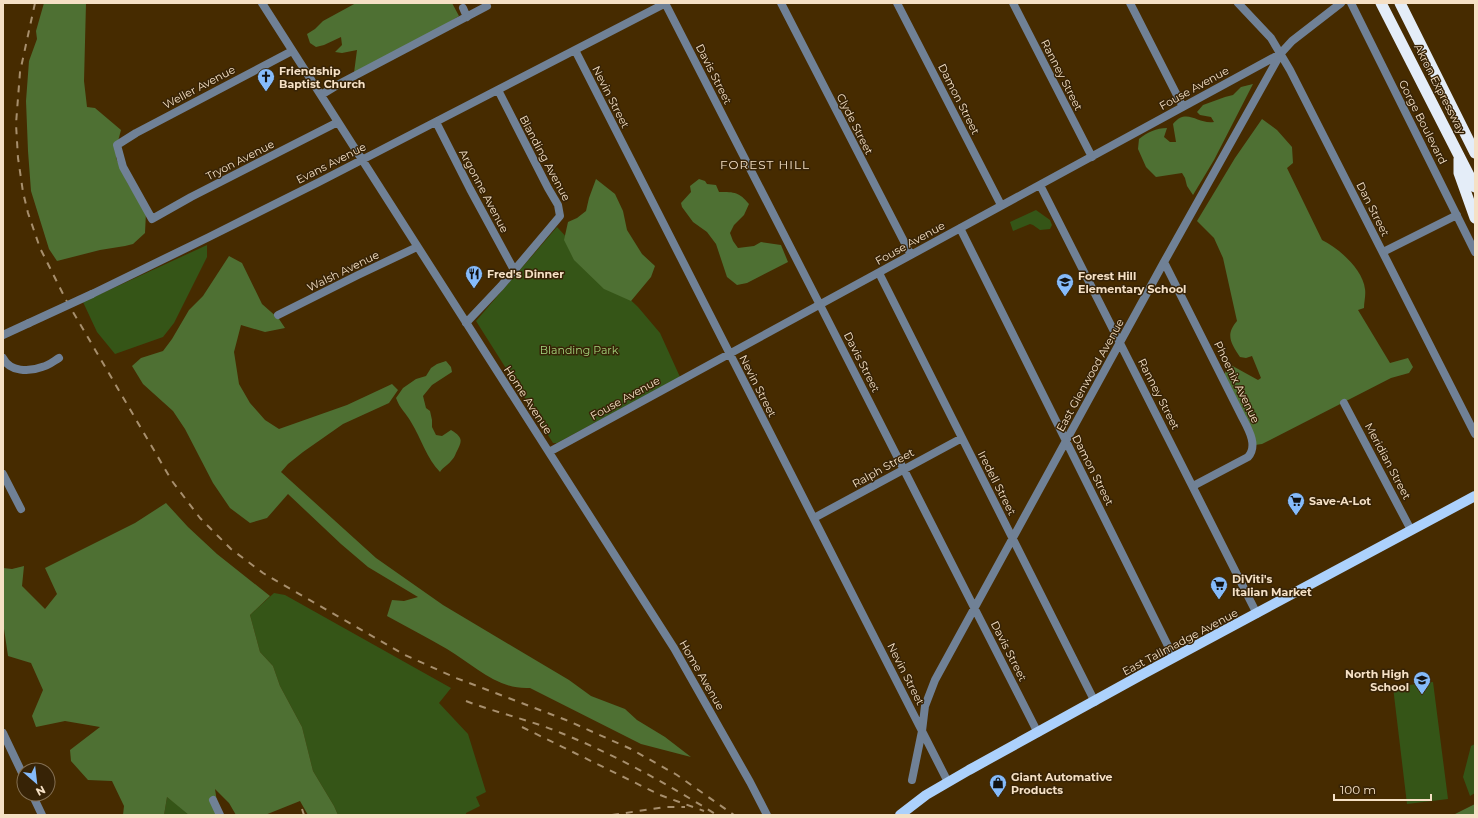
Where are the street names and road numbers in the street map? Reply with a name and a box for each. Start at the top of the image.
street label: Ranney Street [1038,37,1086,113]
street label: Davis Street [693,41,735,107]
street label: Akron Expressway [1411,41,1469,137]
street label: Damon Street [935,61,983,137]
street label: Weller Avenue [161,62,238,112]
street label: Fouse Avenue [1157,63,1232,113]
street label: Nevin Street [589,64,633,131]
street label: Gorge Boulevard [1396,77,1450,167]
street label: Clyde Street [834,91,877,157]
street label: Blanding Avenue [517,113,574,204]
street label: Tryon Avenue [203,137,277,183]
street label: Evans Avenue [294,139,369,187]
street label: Argonne Avenue [456,147,512,235]
street label: Dan Street [1353,179,1393,239]
street label: Fouse Avenue [873,218,948,268]
street label: Walsh Avenue [305,247,382,294]
street label: East Glenwood Avenue [1053,316,1127,434]
street label: Davis Street [841,329,883,395]
street label: Phoenix Avenue [1211,339,1263,426]
street label: Nevin Street [736,353,780,420]
street label: Ranney Street [1135,356,1183,432]
street label: Home Avenue [501,363,555,437]
street label: Fouse Avenue [588,373,663,423]
street label: Meridian Street [1362,420,1414,502]
street label: Damon Street [1069,432,1117,508]
street label: Ralph Street [850,445,917,491]
street label: Iredell Street [975,448,1019,518]
street label: East Tallmadge Avenue [1120,605,1241,678]
street label: Davis Street [988,618,1030,684]
street label: Home Avenue [676,637,728,713]
street label: Nevin Street [884,641,928,708]

